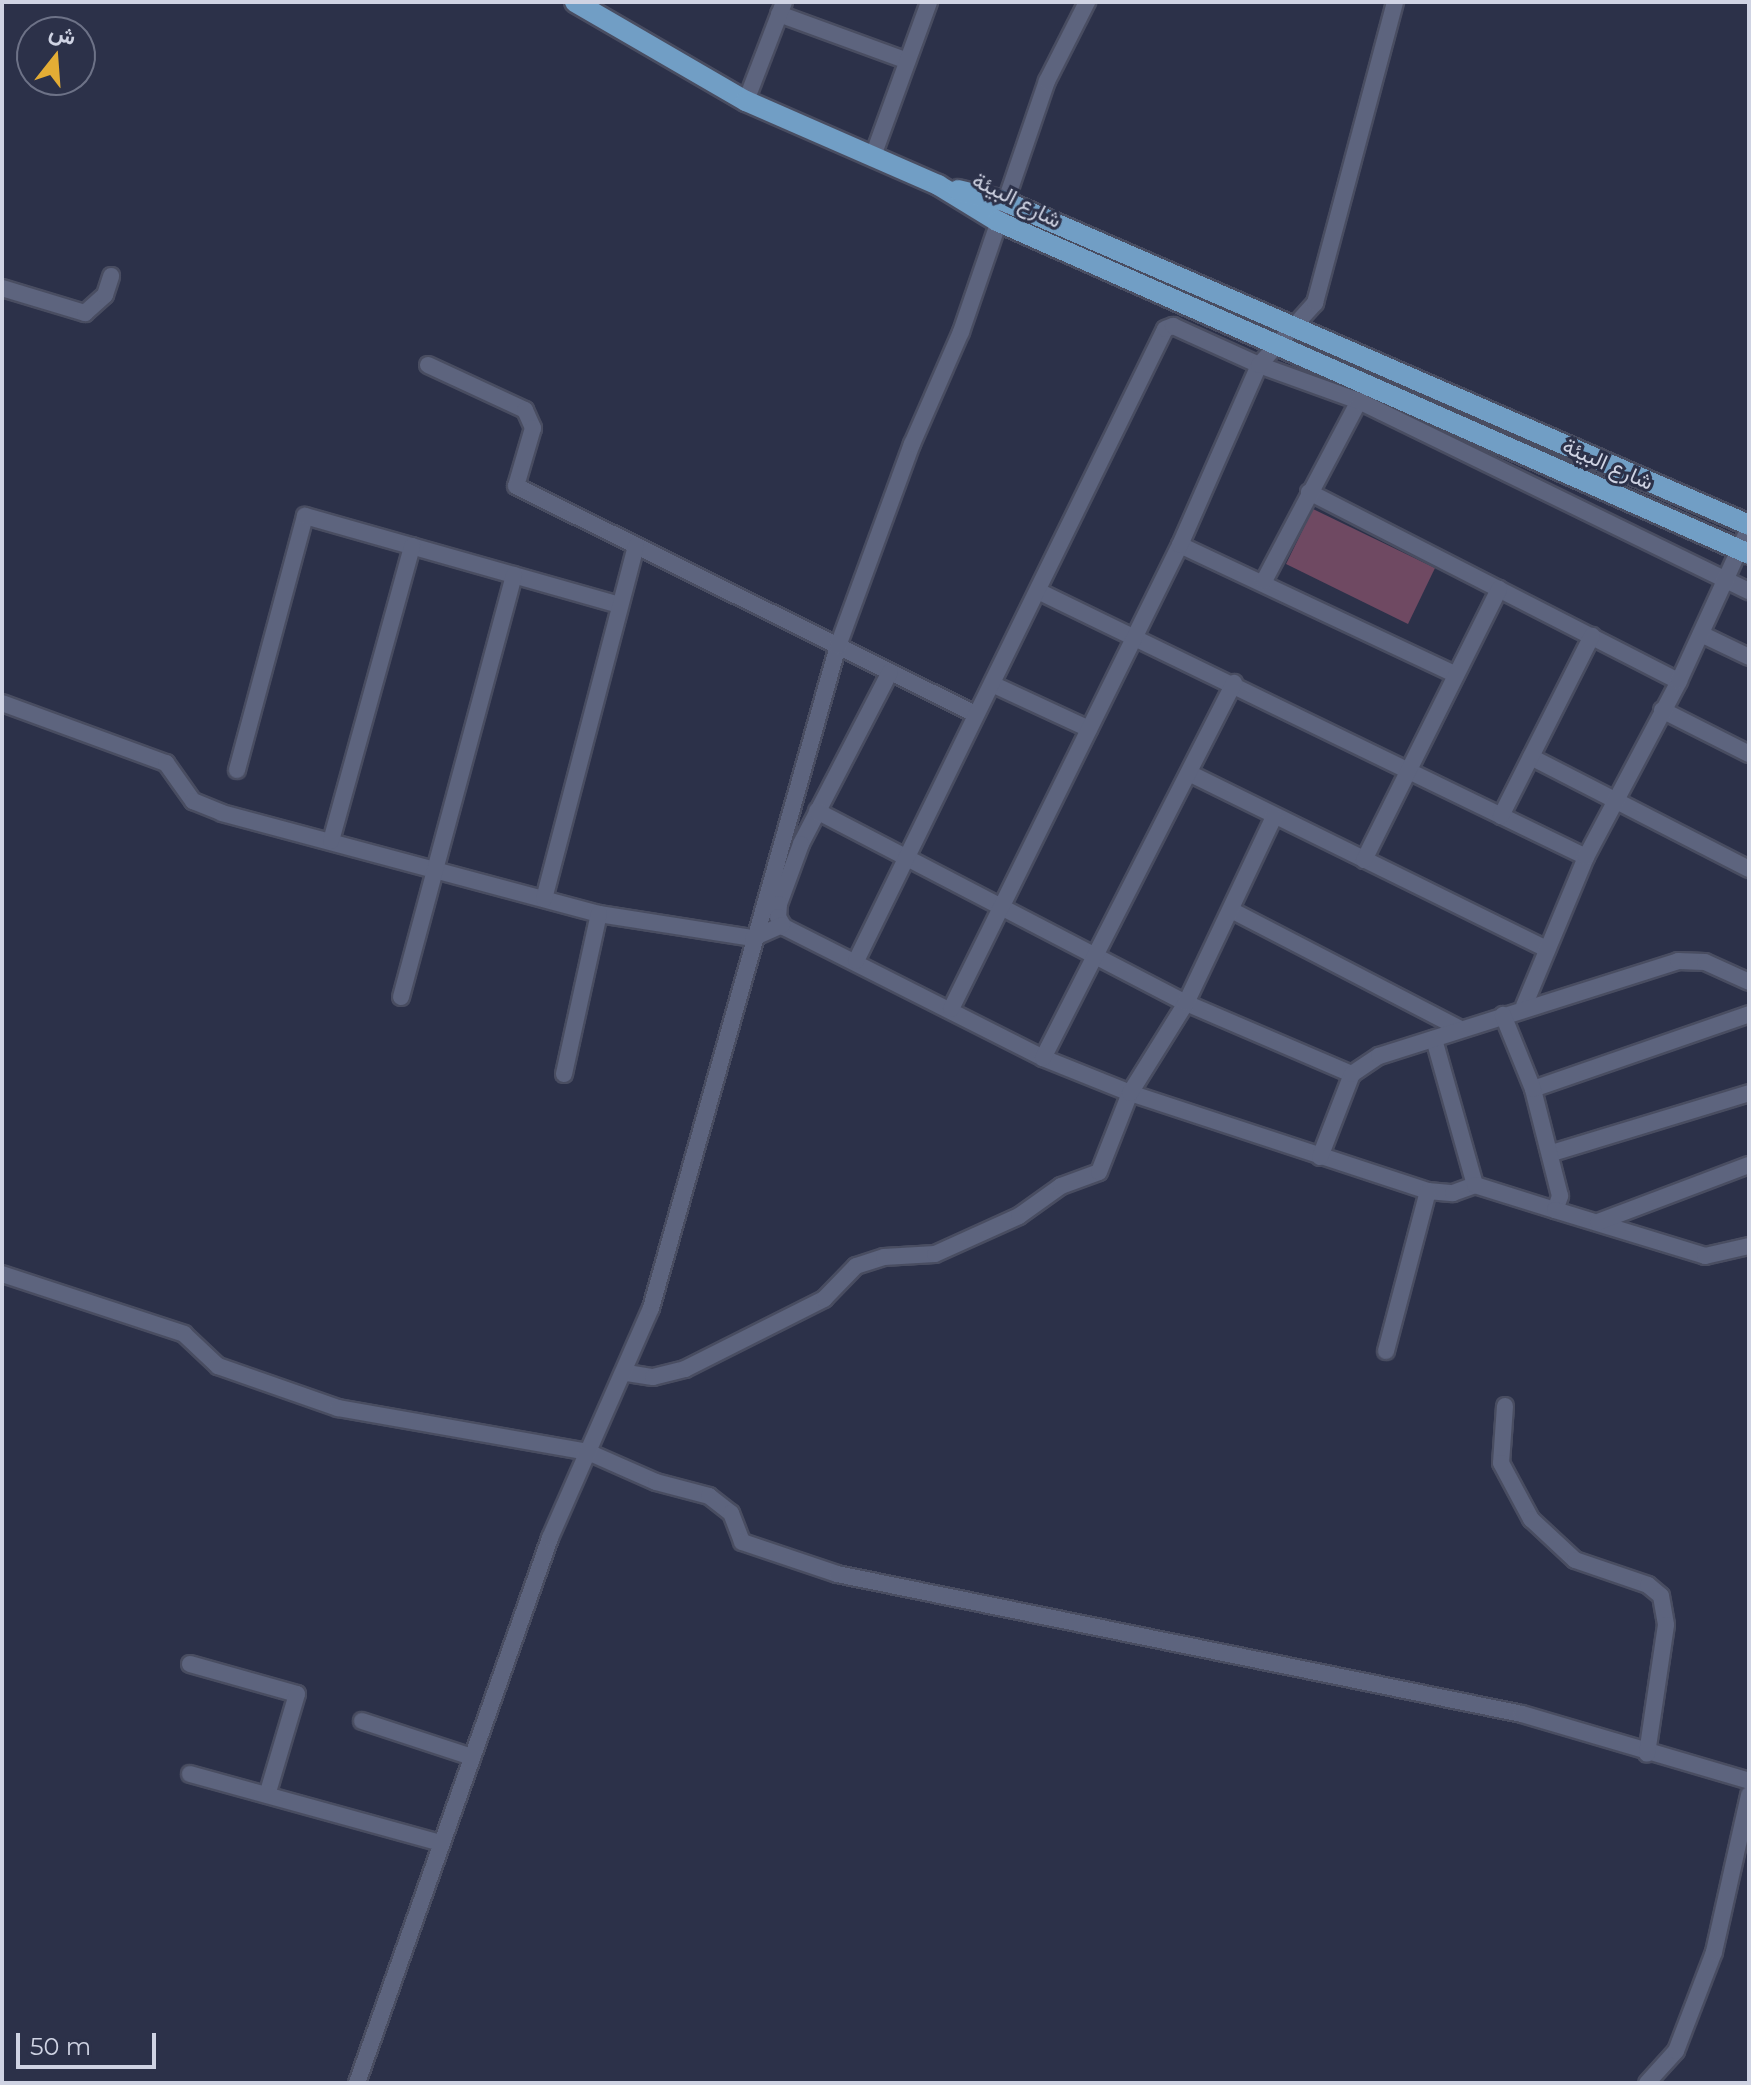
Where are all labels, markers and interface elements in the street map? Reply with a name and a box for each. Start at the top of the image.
north arrow [16,16,96,96]
text: ش [46,18,79,51]
street label: شارع البيئة [968,166,1066,234]
street label: شارع البيئة [1559,432,1657,496]
scale bar [20,2017,160,2067]
text: 50 m [30,2032,91,2061]

